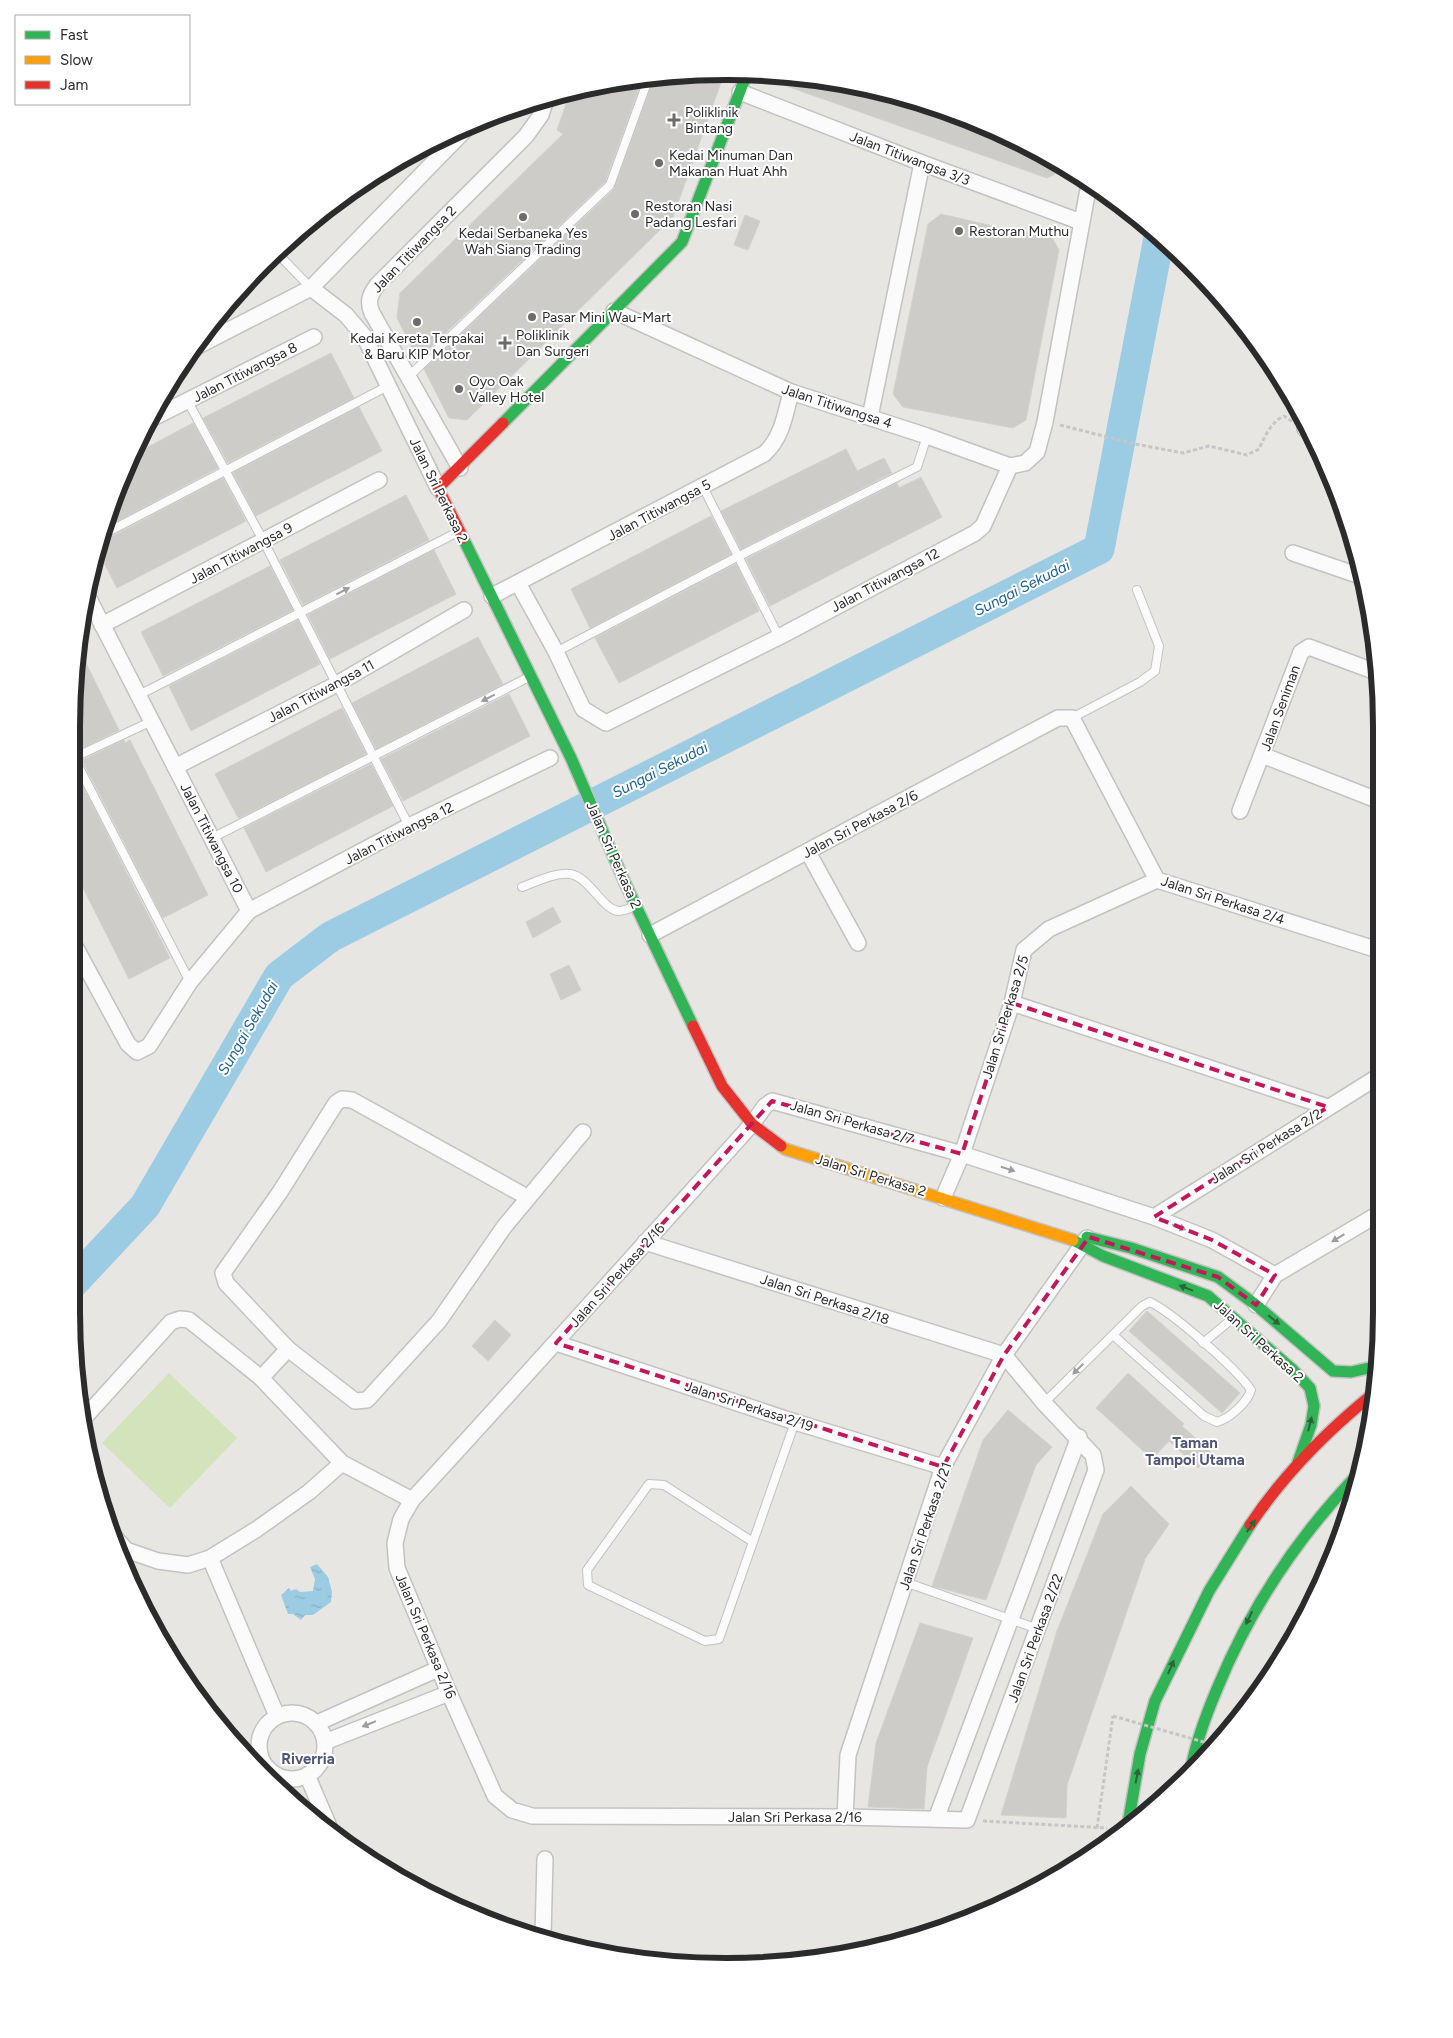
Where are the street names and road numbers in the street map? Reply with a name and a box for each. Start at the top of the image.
street label: Jalan Titiwangsa 3/3 [847,128,972,189]
street label: Jalan Titiwangsa 2 [369,202,460,296]
street label: Jalan Titiwangsa 8 [190,339,300,406]
street label: Jalan Titiwangsa 4 [779,381,895,432]
street label: Jalan Sri Perkasa 2 [406,435,471,546]
street label: Jalan Titiwangsa 5 [605,476,714,545]
street label: Jalan Titiwangsa 9 [187,519,296,588]
street label: Jalan Titiwangsa 12 [828,545,942,616]
street label: Jalan Titiwangsa 11 [265,656,377,727]
street label: Jalan Seniman [1257,663,1304,753]
street label: Jalan Titiwangsa 10 [176,780,247,896]
street label: Jalan Sri Perkasa 2/6 [800,787,921,862]
street label: Jalan Titiwangsa 12 [342,799,457,868]
street label: Jalan Sri Perkasa 2 [582,799,645,911]
street label: Jalan Sri Perkasa 2/4 [1159,872,1287,929]
street label: Jalan Sri Perkasa 2/5 [979,953,1032,1081]
street label: Jalan Sri Perkasa 2/7 [788,1097,916,1148]
street label: Jalan Sri Perkasa 2/2 [1207,1105,1325,1188]
street label: Jalan Sri Perkasa 2 [813,1151,928,1200]
street label: Jalan Sri Perkasa 2/16 [566,1220,669,1331]
street label: Jalan Sri Perkasa 2/18 [758,1271,892,1328]
street label: Jalan Sri Perkasa 2 [1210,1297,1307,1386]
street label: Jalan Sri Perkasa 2/19 [682,1378,815,1435]
street label: Jalan Sri Perkasa 2/21 [896,1460,955,1592]
street label: Jalan Sri Perkasa 2/16 [392,1571,460,1701]
street label: Jalan Sri Perkasa 2/22 [1004,1571,1067,1705]
street label: Jalan Sri Perkasa 2/16 [728,1809,862,1826]

